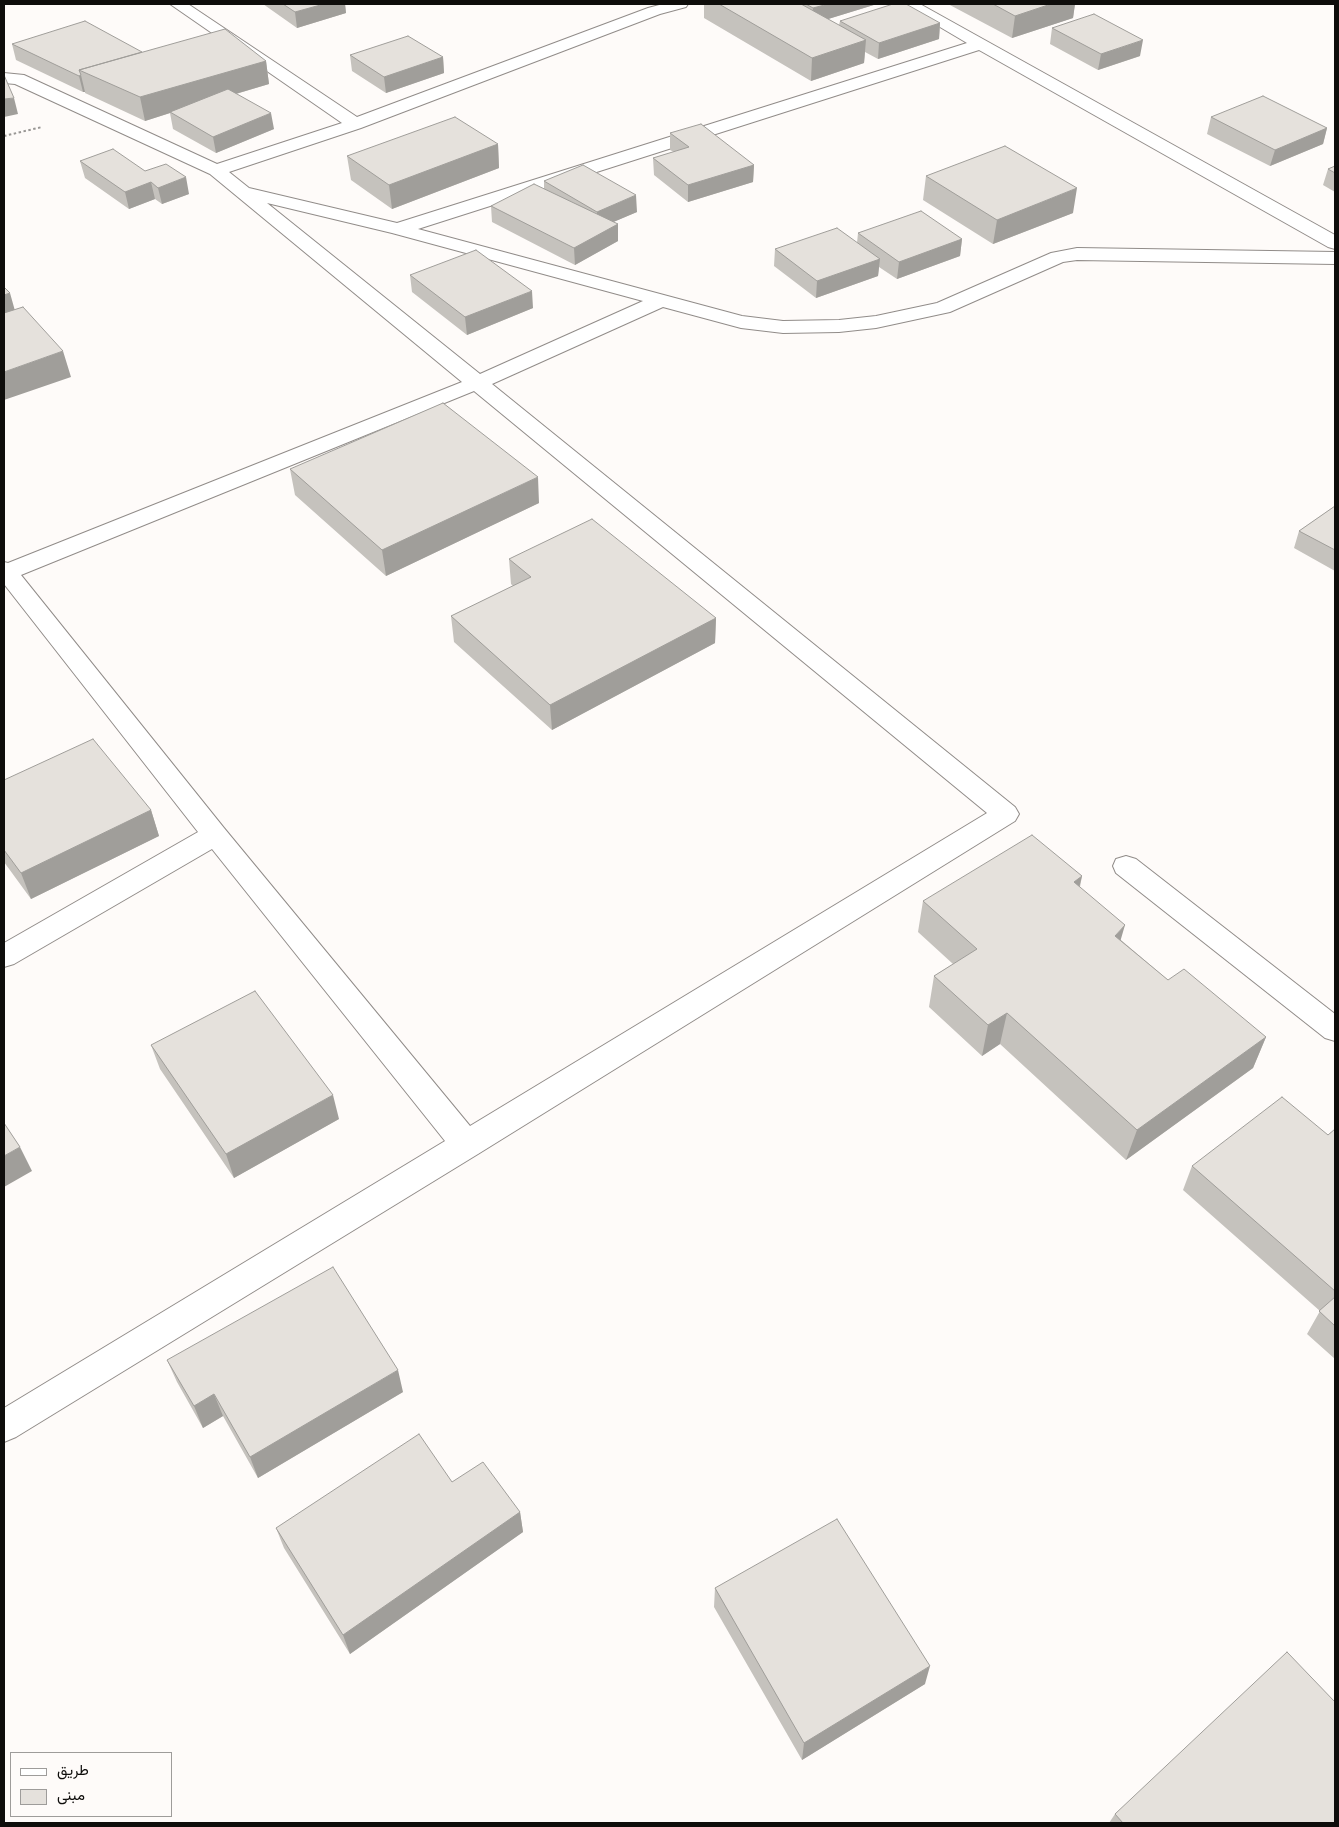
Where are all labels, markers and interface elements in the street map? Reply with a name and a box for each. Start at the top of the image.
legend [10,1752,172,1817]
text: طريق [57,1760,89,1779]
text: مبنى [57,1785,85,1804]

